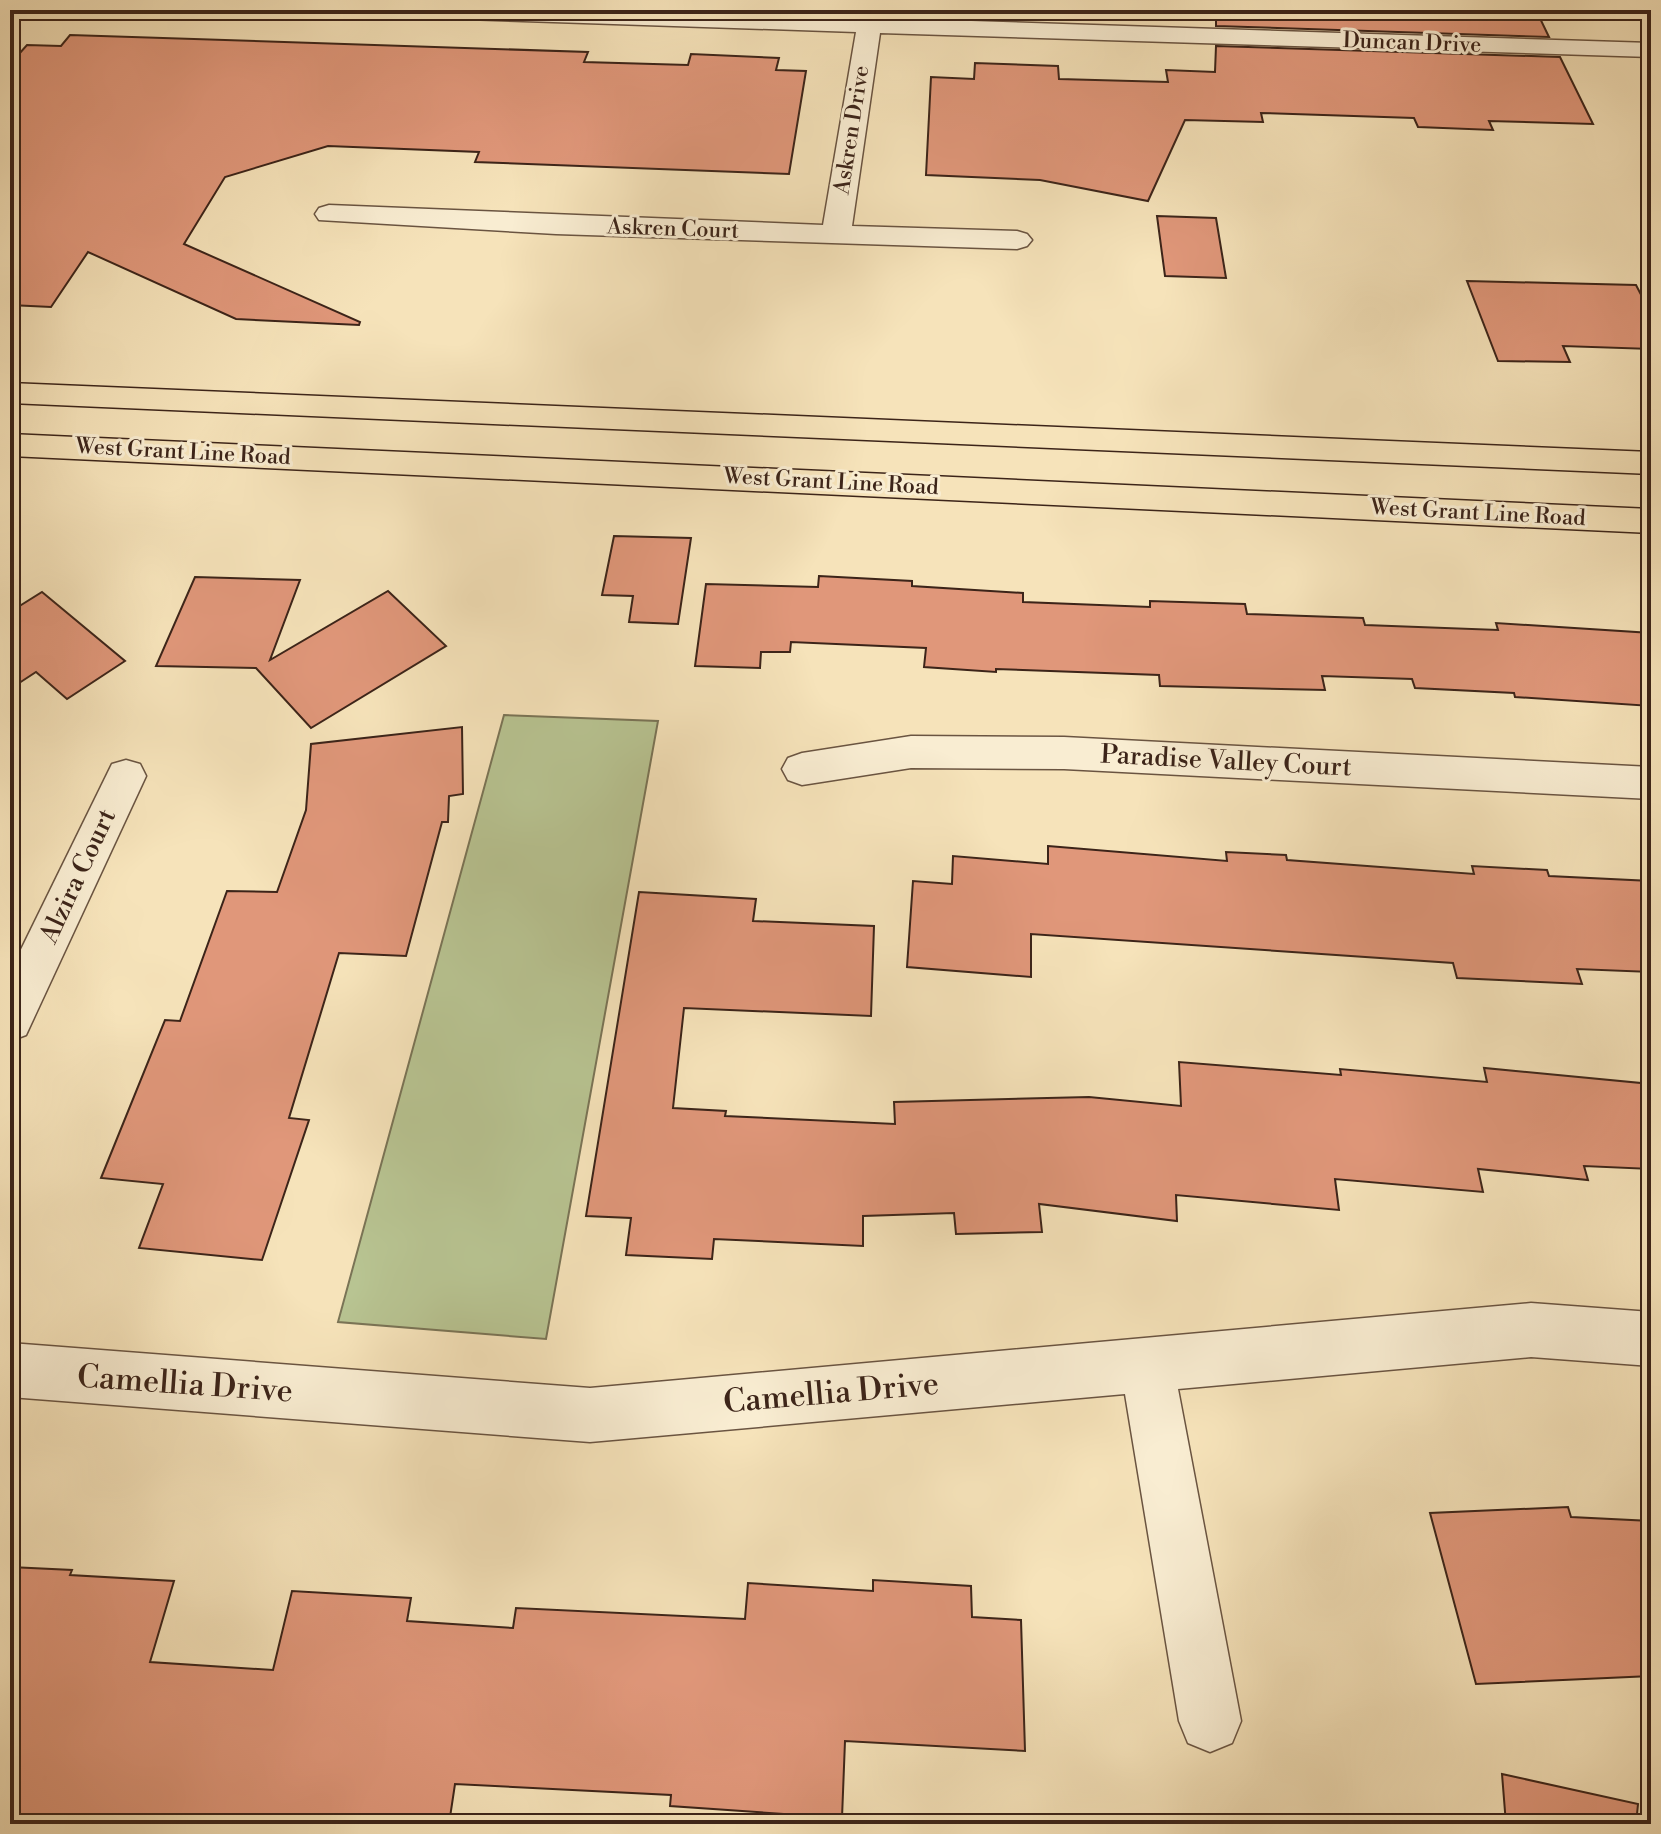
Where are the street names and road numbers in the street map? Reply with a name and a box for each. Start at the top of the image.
street label: Duncan Drive [1342,27,1482,59]
street label: Askren Drive [828,64,876,197]
street label: Askren Court [605,213,740,245]
street label: West Grant Line Road [74,433,292,471]
street label: West Grant Line Road [722,463,940,501]
street label: West Grant Line Road [1369,494,1587,532]
street label: Paradise Valley Court [1100,738,1352,784]
street label: Alzira Court [32,804,123,949]
street label: Camellia Drive [76,1357,294,1411]
street label: Camellia Drive [722,1364,940,1422]

